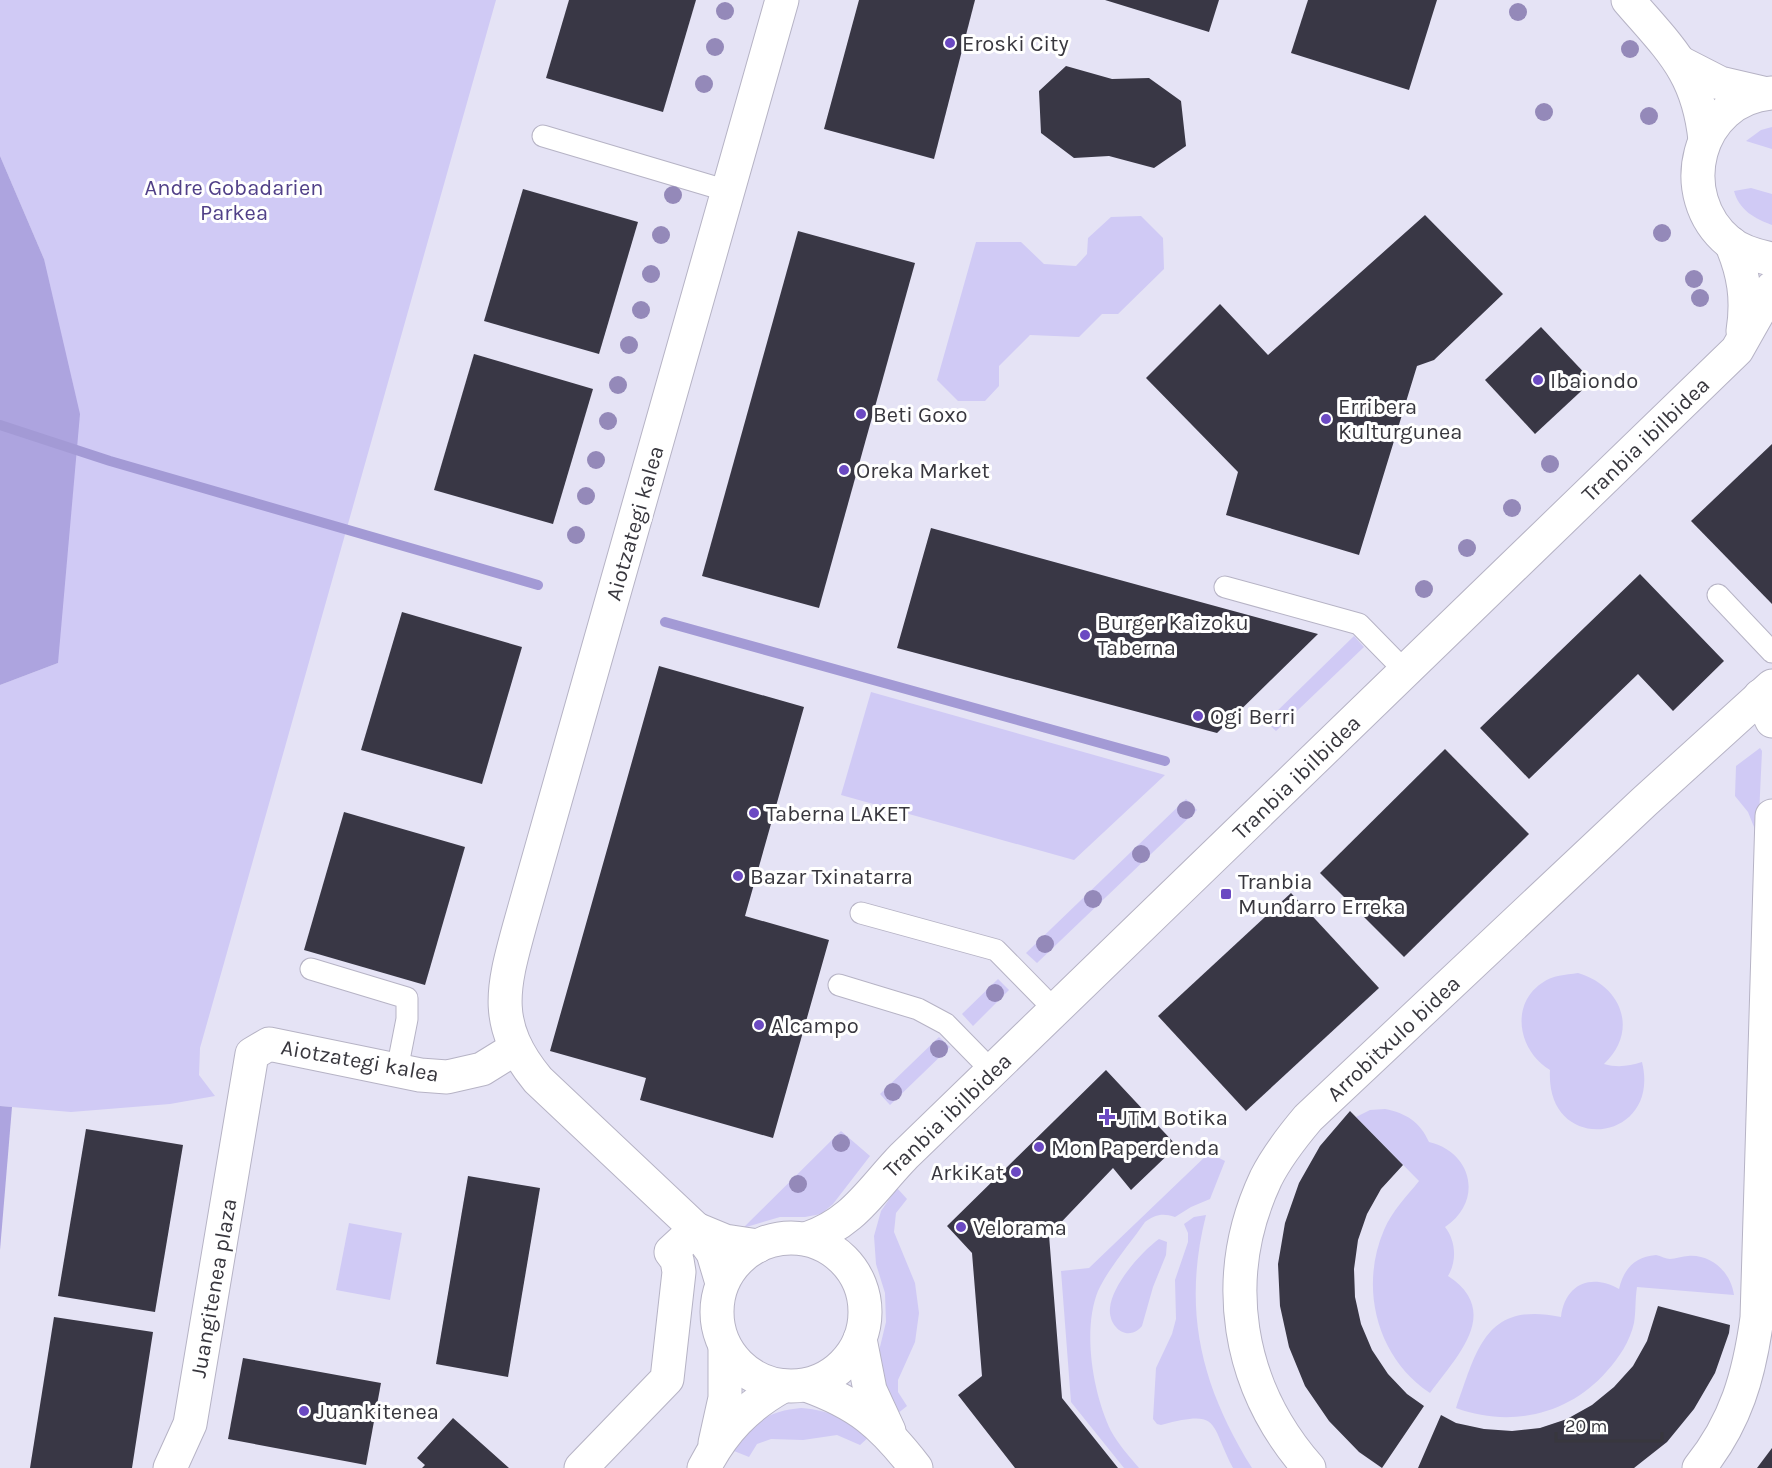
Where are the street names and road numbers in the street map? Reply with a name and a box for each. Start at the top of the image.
street label: Tranbia ibilbidea [1576,372,1715,507]
street label: Aiotzategi kalea [600,443,669,604]
street label: Tranbia ibilbidea [1227,710,1366,845]
street label: Arrobitxulo bidea [1322,970,1466,1107]
street label: Aiotzategi kalea [279,1034,441,1088]
street label: Tranbia ibilbidea [878,1048,1017,1183]
street label: Juangitenea plaza [185,1196,243,1380]

